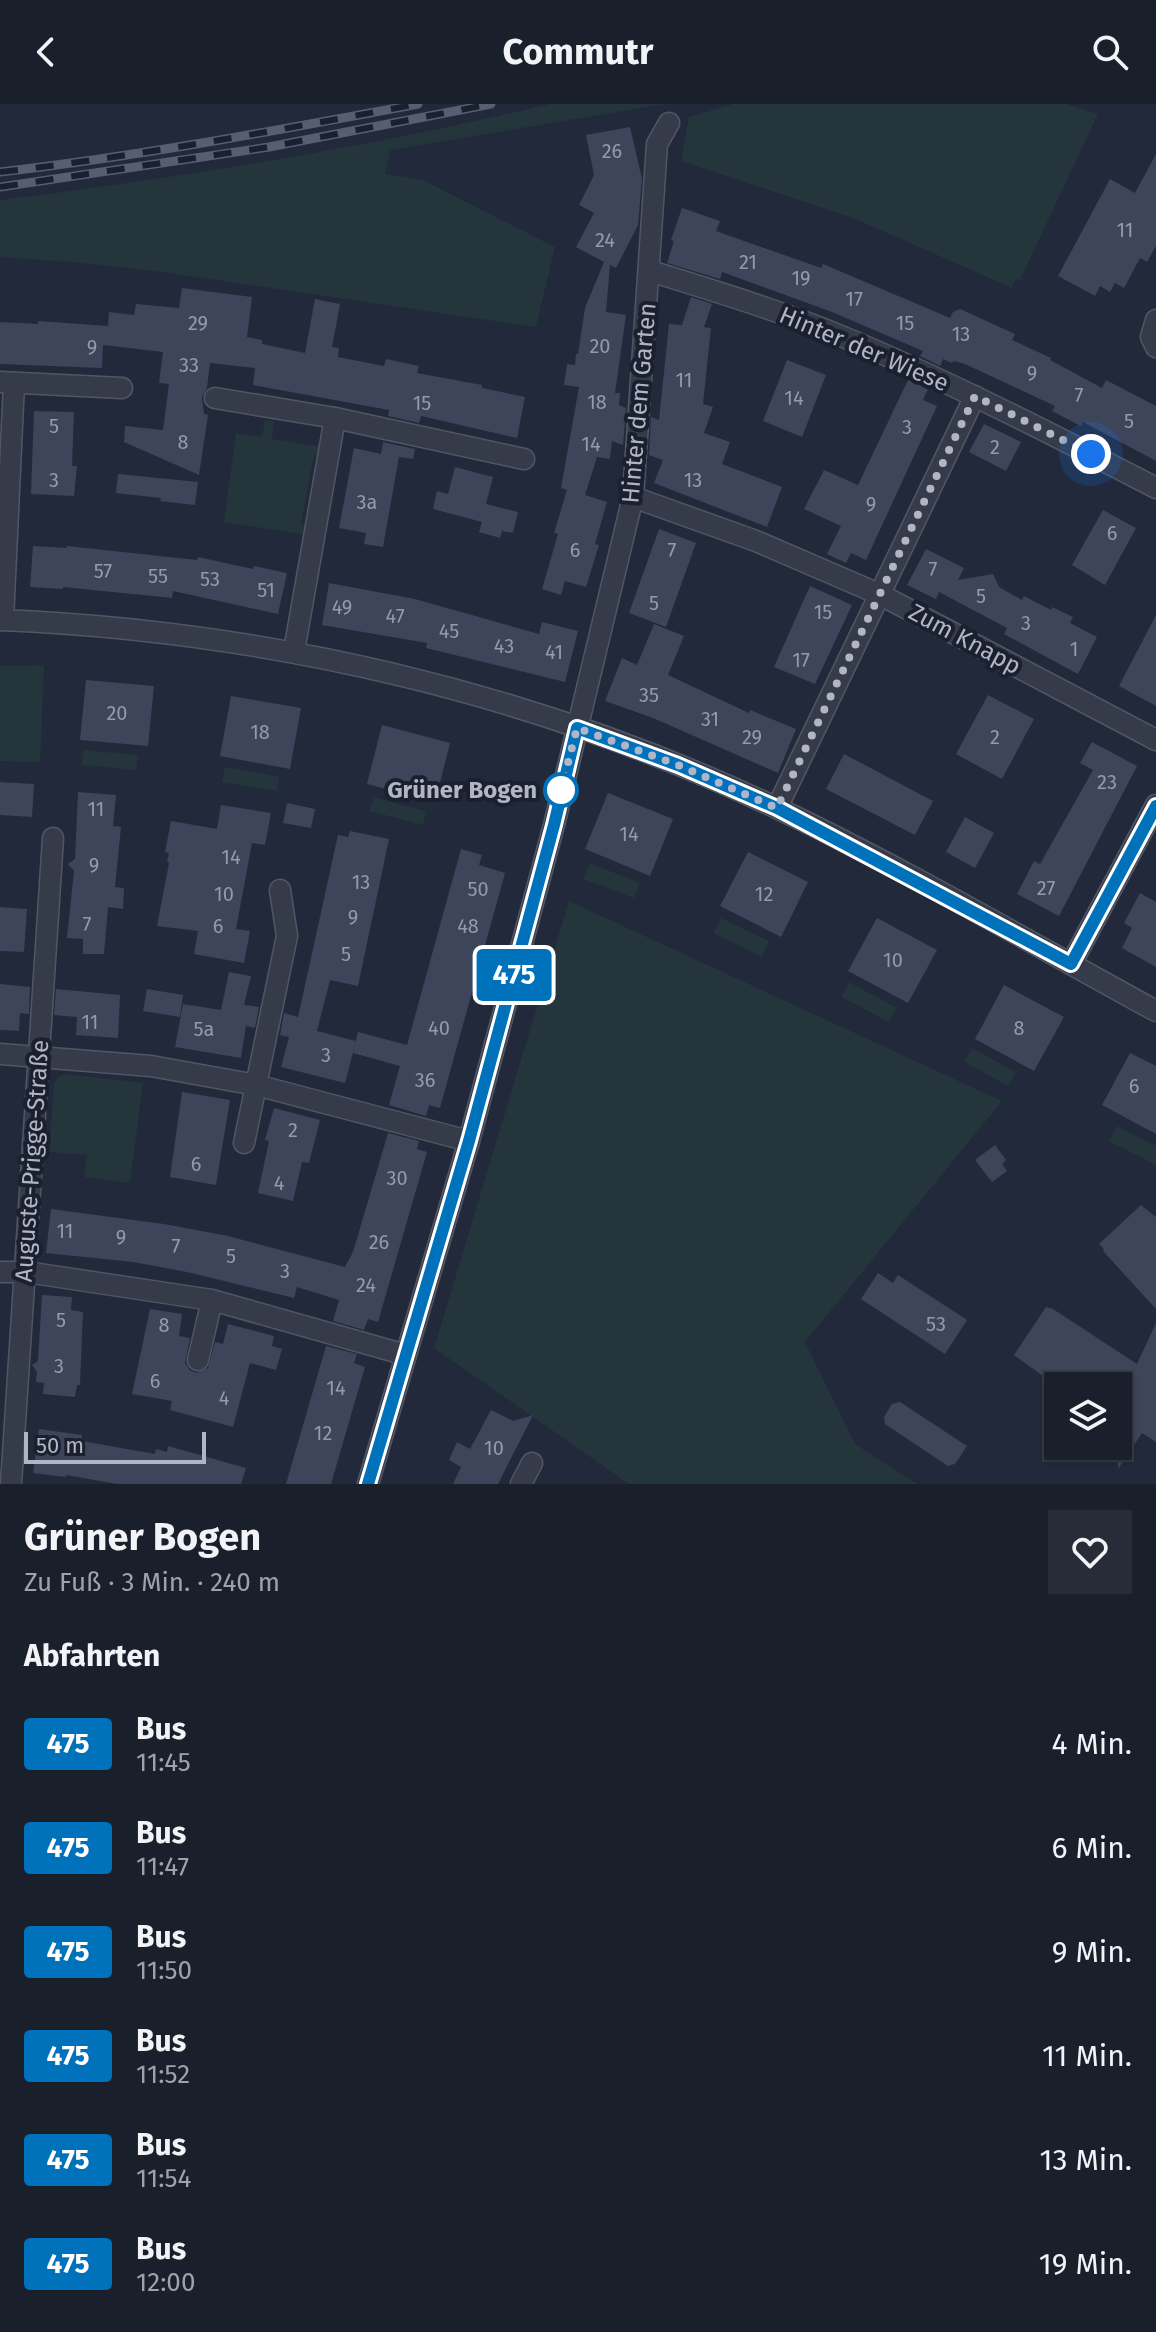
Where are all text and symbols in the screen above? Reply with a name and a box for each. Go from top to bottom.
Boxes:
icon: back [24,30,68,74]
text: Commutr [503,30,653,74]
icon: search [1088,30,1132,74]
house number: 26 [602,139,622,163]
house number: 11 [1116,218,1134,242]
house number: 24 [595,228,615,252]
house number: 21 [739,250,757,274]
house number: 19 [791,266,811,290]
house number: 17 [845,287,863,311]
street label: Hinter dem Garten [616,301,662,505]
street label: Hinter der Wiese [775,301,953,397]
house number: 29 [188,311,208,335]
house number: 15 [896,311,914,335]
house number: 13 [952,322,970,346]
house number: 20 [589,334,611,358]
house number: 9 [87,335,97,359]
house number: 33 [179,353,199,377]
house number: 9 [1027,361,1037,385]
house number: 11 [675,368,693,392]
house number: 7 [1075,383,1084,407]
house number: 14 [784,386,804,410]
house number: 18 [587,390,607,414]
house number: 15 [413,391,431,415]
house number: 5 [1124,409,1134,433]
house number: 5 [49,414,59,438]
house number: 3 [902,415,912,439]
house number: 8 [177,430,189,454]
house number: 14 [581,432,601,456]
your location [1071,434,1111,474]
house number: 2 [990,435,1000,459]
house number: 3 [49,468,59,492]
house number: 13 [684,468,702,492]
house number: 3a [357,490,377,514]
house number: 9 [866,492,876,516]
house number: 6 [1107,521,1117,545]
house number: 6 [570,538,580,562]
house number: 7 [668,538,677,562]
house number: 7 [929,557,938,581]
house number: 57 [94,559,112,583]
house number: 55 [148,564,168,588]
house number: 53 [200,567,220,591]
house number: 51 [257,578,275,602]
house number: 5 [976,584,986,608]
house number: 5 [649,591,659,615]
house number: 49 [332,595,352,619]
street label: Zum Knapp [904,598,1026,680]
house number: 15 [814,600,832,624]
house number: 47 [385,604,405,628]
house number: 3 [1021,611,1031,635]
house number: 45 [439,619,459,643]
house number: 43 [494,634,514,658]
house number: 1 [1070,637,1078,661]
house number: 41 [545,640,563,664]
house number: 17 [792,648,810,672]
house number: 35 [639,683,659,707]
house number: 20 [106,701,128,725]
house number: 31 [701,707,719,731]
house number: 18 [250,720,270,744]
house number: 29 [742,725,762,749]
house number: 2 [990,725,1000,749]
house number: 23 [1097,770,1117,794]
marker: Grüner Bogen [544,773,578,807]
place label: Grüner Bogen [387,776,537,804]
house number: 11 [87,797,105,821]
house number: 14 [619,822,639,846]
house number: 14 [221,845,241,869]
house number: 9 [89,853,99,877]
house number: 13 [352,870,370,894]
house number: 27 [1037,876,1055,900]
house number: 50 [467,877,489,901]
house number: 10 [214,882,234,906]
house number: 12 [755,882,773,906]
house number: 9 [348,905,358,929]
house number: 7 [83,912,92,936]
house number: 6 [213,914,223,938]
house number: 48 [457,914,479,938]
house number: 5 [341,942,351,966]
house number: 10 [883,948,903,972]
line badge: 475 [468,949,560,1001]
text: 475 [493,958,535,991]
house number: 11 [81,1010,99,1034]
house number: 40 [428,1016,450,1040]
house number: 8 [1013,1016,1025,1040]
house number: 5a [194,1017,214,1041]
street label: Auguste-Prigge-Straße [10,1039,54,1283]
house number: 3 [321,1043,331,1067]
house number: 36 [415,1068,435,1092]
house number: 6 [1129,1074,1139,1098]
house number: 2 [288,1118,298,1142]
house number: 6 [191,1152,201,1176]
house number: 30 [386,1166,408,1190]
house number: 4 [274,1171,285,1195]
house number: 11 [56,1219,74,1243]
house number: 9 [116,1225,126,1249]
house number: 26 [369,1230,389,1254]
house number: 7 [172,1234,181,1258]
house number: 5 [226,1244,236,1268]
house number: 3 [280,1259,290,1283]
house number: 24 [356,1273,376,1297]
house number: 5 [56,1308,66,1332]
house number: 53 [926,1312,946,1336]
house number: 8 [158,1313,170,1337]
house number: 3 [54,1354,64,1378]
house number: 6 [150,1369,160,1393]
map controls [1044,1372,1132,1460]
button: layers [1044,1372,1132,1460]
house number: 14 [326,1376,346,1400]
house number: 4 [219,1386,230,1410]
house number: 12 [314,1421,332,1445]
scale bar [24,1428,206,1464]
text: 50 m [36,1432,84,1459]
house number: 10 [484,1436,504,1460]
button: heart [1048,1510,1132,1594]
text: Grüner Bogen [24,1514,261,1560]
text: Zu Fuß · 3 Min. · 240 m [24,1567,280,1598]
text: Abfahrten [24,1638,160,1674]
text: Bus [136,1711,186,1747]
text: 4 Min. [1052,1726,1132,1762]
text: 475 [47,1727,89,1760]
text: 11:45 [136,1747,191,1778]
text: Bus [136,1815,186,1851]
text: 6 Min. [1051,1830,1132,1866]
text: 475 [47,1831,89,1864]
text: 11:47 [136,1851,189,1882]
text: Bus [136,1919,186,1955]
text: 9 Min. [1052,1934,1132,1970]
text: 475 [47,1935,89,1968]
text: 11:50 [136,1955,192,1986]
text: Bus [136,2023,186,2059]
text: 11 Min. [1042,2038,1132,2074]
text: 475 [47,2039,89,2072]
text: 11:52 [136,2059,190,2090]
text: Bus [136,2127,186,2163]
text: 13 Min. [1040,2142,1132,2178]
text: 475 [47,2143,89,2176]
text: 11:54 [136,2163,191,2194]
text: Bus [136,2231,186,2267]
text: 19 Min. [1039,2246,1132,2282]
text: 475 [47,2247,89,2280]
text: 12:00 [136,2267,195,2298]

